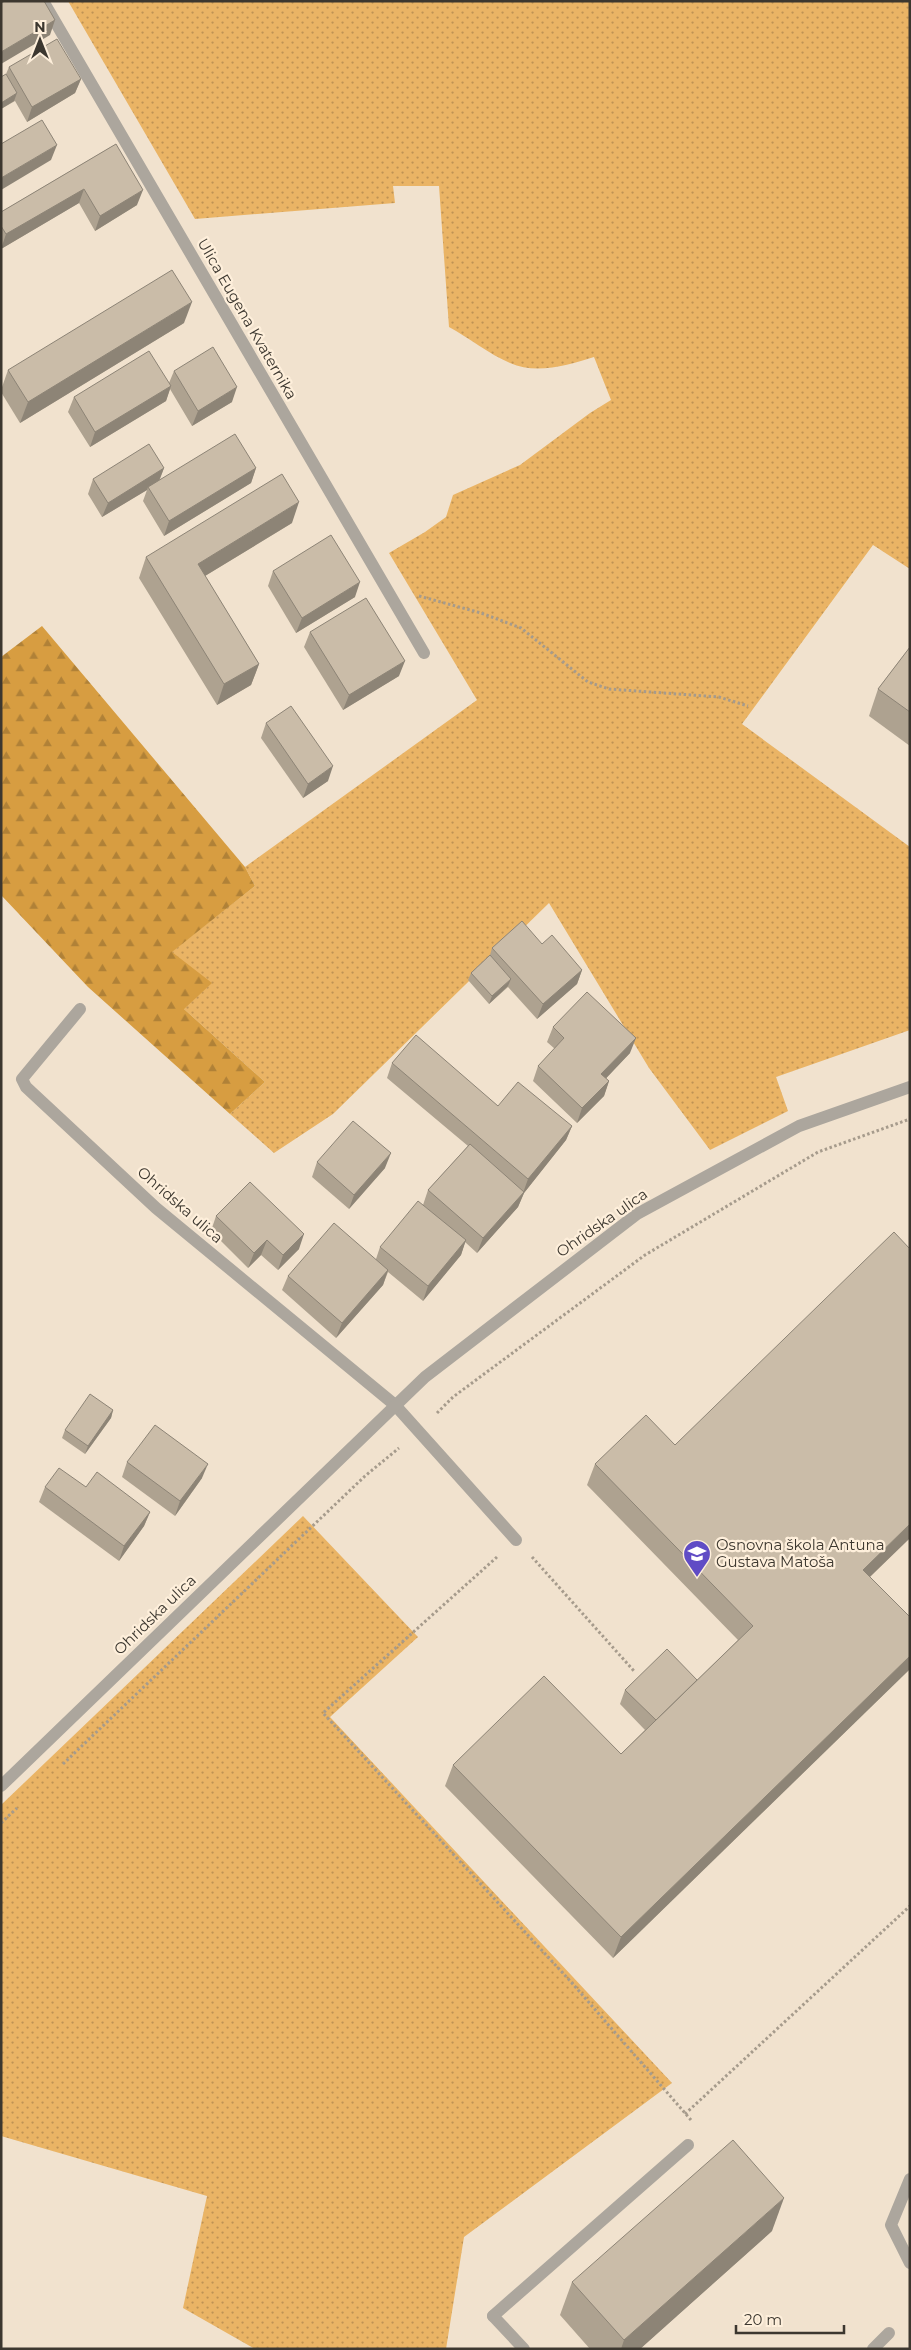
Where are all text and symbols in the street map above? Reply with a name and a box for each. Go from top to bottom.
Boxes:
north arrow [15,15,65,65]
text: N [34,18,46,36]
street label: Ulica Eugena Kvaternika [193,235,301,403]
street label: Ohridska ulica [134,1162,227,1247]
street label: Ohridska ulica [552,1184,651,1261]
place label: Osnovna škola Antuna Gustava Matoša [716,1535,885,1571]
school or university icon: Osnovna škola Antuna Gustava Matoša [682,1539,712,1578]
street label: Ohridska ulica [109,1571,200,1659]
scale bar [736,2302,844,2334]
text: 20 m [744,2310,782,2329]

